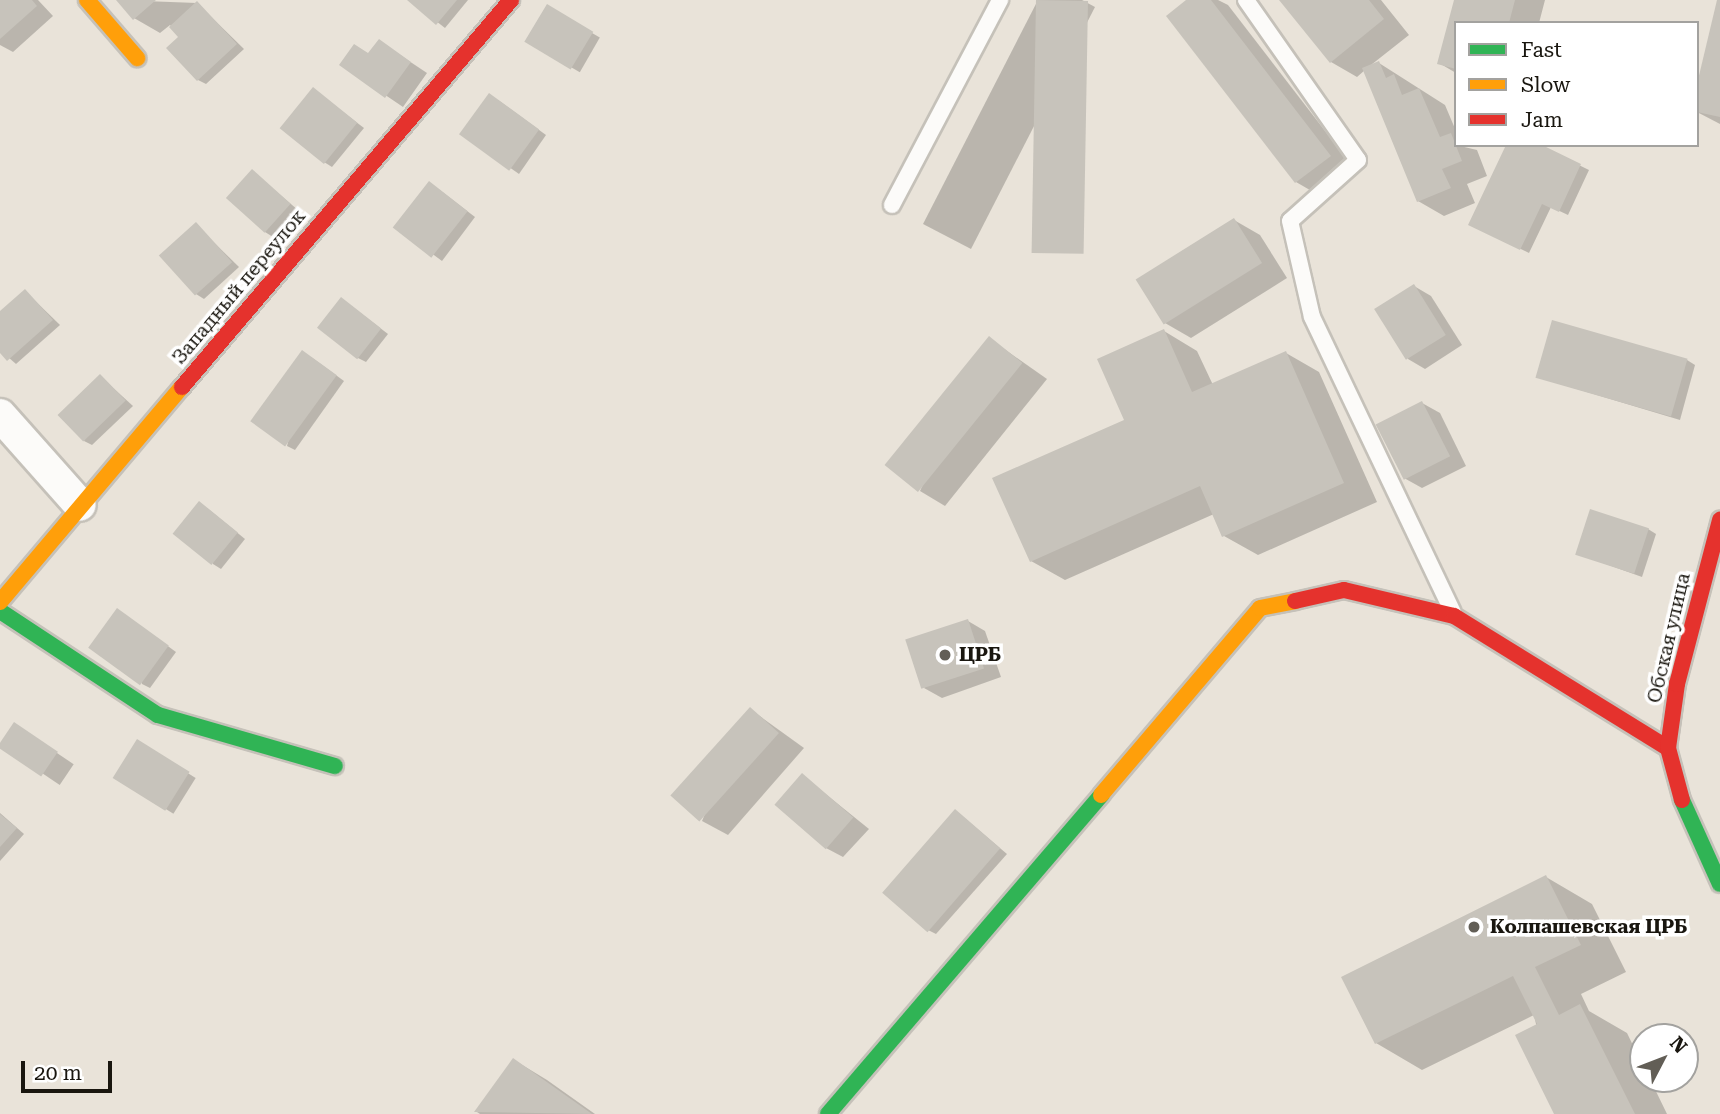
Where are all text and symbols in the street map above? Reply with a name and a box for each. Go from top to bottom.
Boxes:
legend [1454,21,1699,147]
text: Fast [1521,38,1562,62]
text: Slow [1521,73,1570,97]
text: Jam [1521,108,1563,132]
street label: Западный переулок [168,205,310,369]
street label: Обская улица [1643,571,1695,705]
place label: ЦРБ [959,644,1001,666]
marker: ЦРБ [937,647,953,663]
place label: Колпашевская ЦРБ [1490,916,1687,938]
marker: Колпашевская ЦРБ [1464,917,1484,937]
north arrow [1629,1023,1699,1093]
text: N [1665,1032,1692,1058]
scale bar [24,1048,116,1092]
text: 20 m [34,1061,82,1085]

